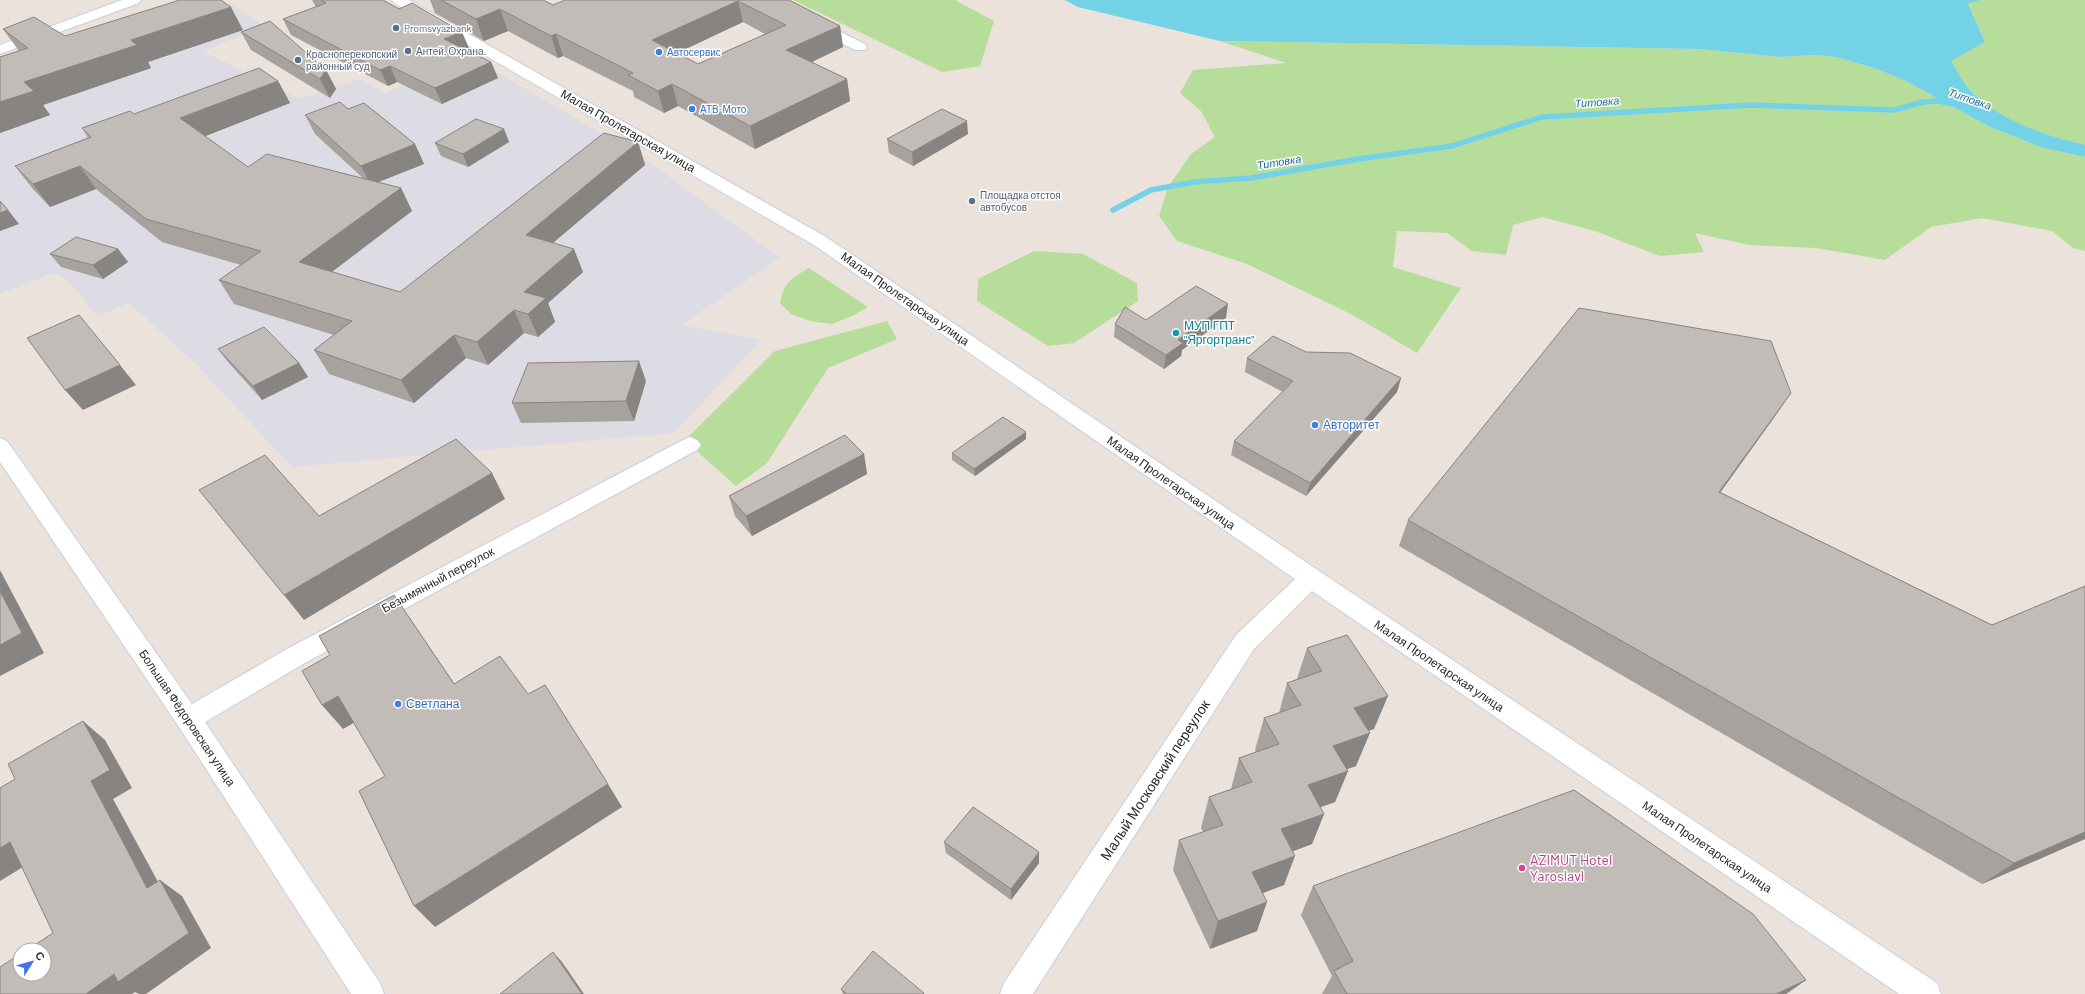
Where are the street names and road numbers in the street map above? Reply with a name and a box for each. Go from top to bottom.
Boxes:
street label: Малая Пролетарская улица [558,86,699,176]
street label: Малая Пролетарская улица [838,249,973,349]
street label: Малая Пролетарская улица [1104,433,1239,533]
street label: Безымянный переулок [379,543,497,616]
street label: Малая Пролетарская улица [1372,617,1507,715]
street label: Большая Фёдоровская улица [136,646,239,789]
street label: Малый Московский переулок [1096,696,1213,863]
street label: Малая Пролетарская улица [1640,798,1775,896]

